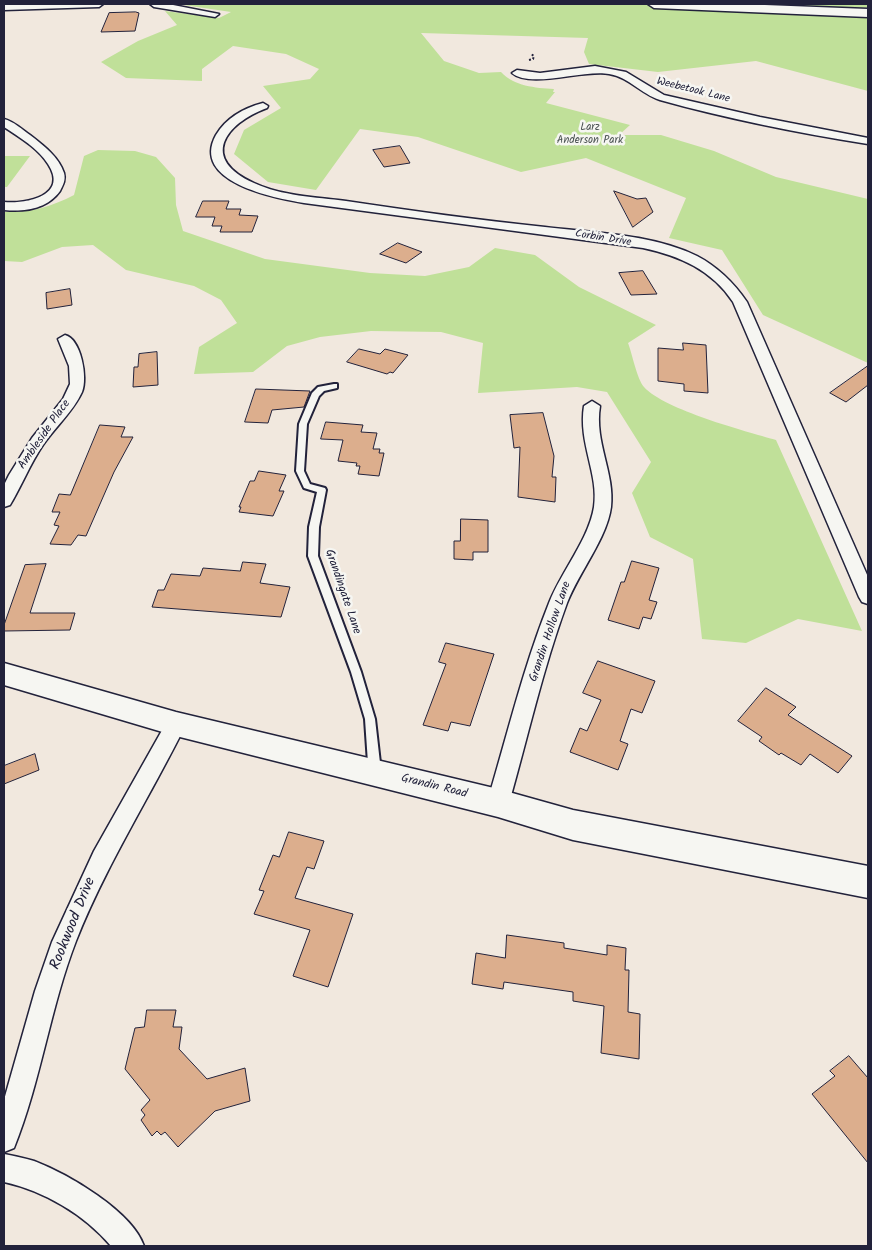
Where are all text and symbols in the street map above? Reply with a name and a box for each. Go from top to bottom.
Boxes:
street label: Weebetook Lane [655,76,731,106]
park label: Larz Anderson Park [557,121,623,147]
street label: Corbin Drive [574,228,632,250]
street label: Ambleside Place [16,397,74,473]
street label: Grandingate Lane [321,548,363,636]
street label: Grandin Hollow Lane [527,580,575,684]
street label: Grandin Road [400,772,468,802]
street label: Rookwood Drive [47,875,101,973]

